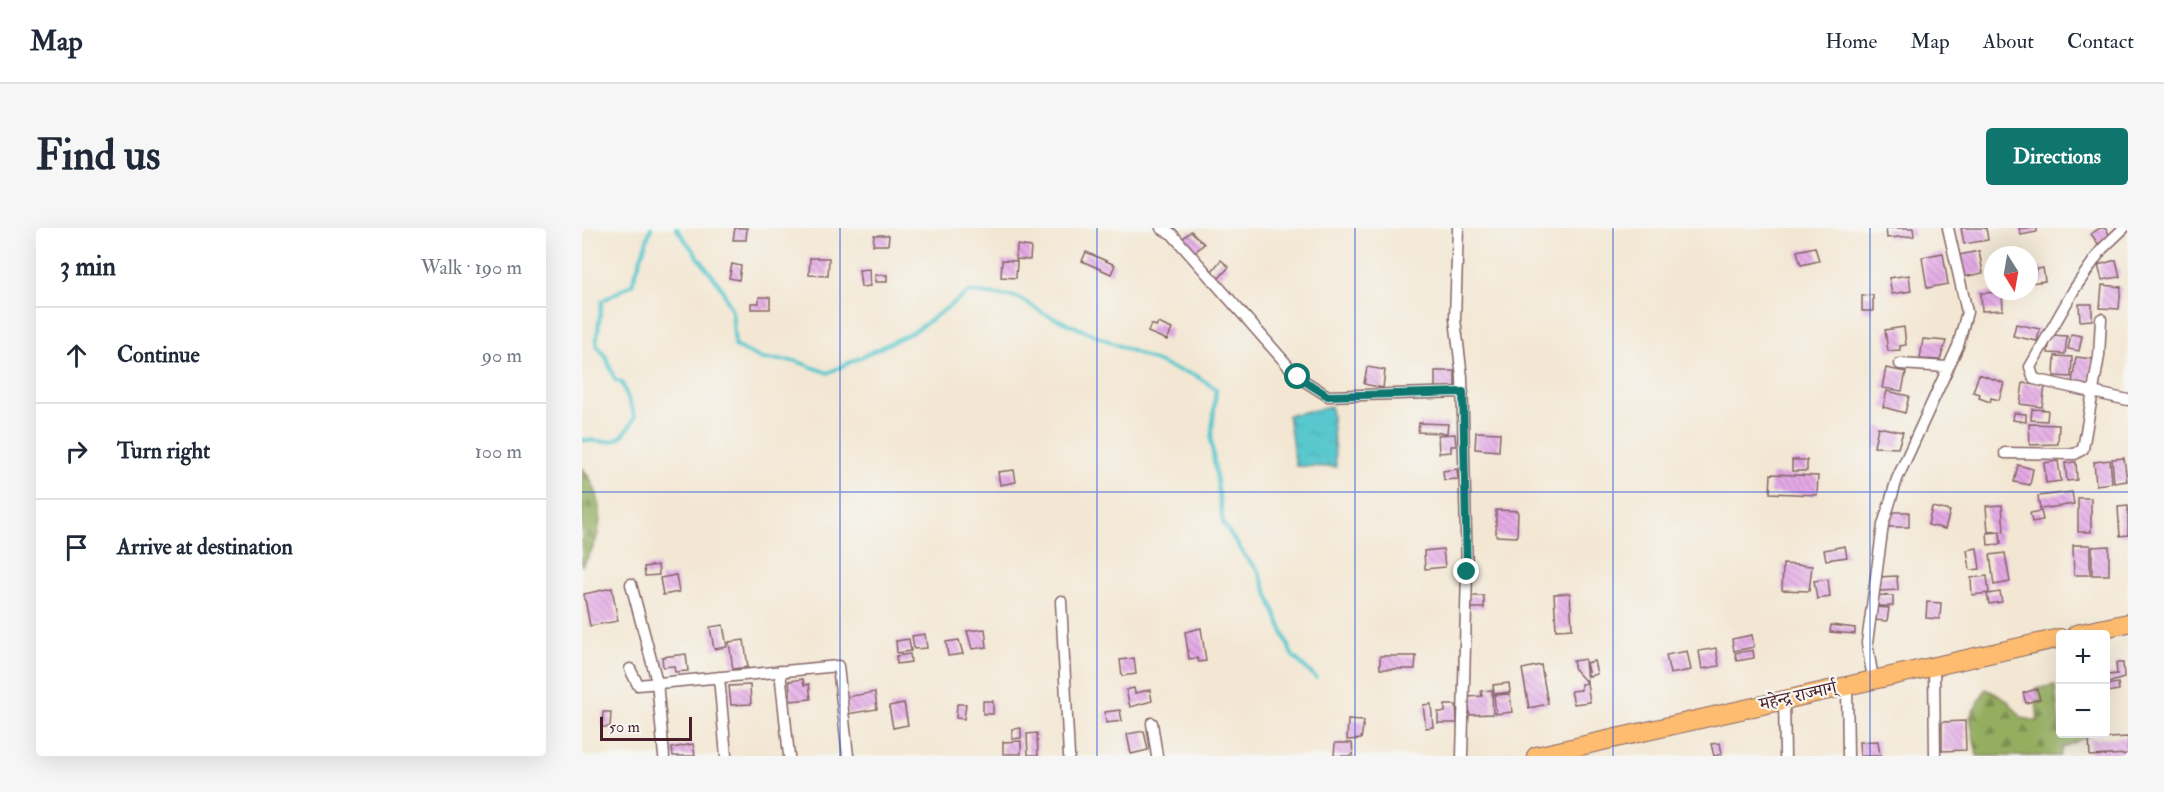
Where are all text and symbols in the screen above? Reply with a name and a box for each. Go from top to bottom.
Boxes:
text: Map [30,24,83,59]
text: Home [1825,28,1877,55]
text: Map [1910,28,1950,55]
text: About [1983,28,2034,55]
text: Contact [2067,28,2134,55]
button: Directions [1986,128,2128,185]
text: Find us [36,130,160,182]
north arrow [1984,246,2038,300]
text: 3 min [60,251,116,283]
text: Walk · 190 m [421,255,522,280]
icon: ahead [60,339,93,372]
text: Continue [117,341,200,369]
text: 90 m [482,343,522,368]
route start [1284,363,1310,389]
icon: right [60,435,93,468]
text: Turn right [117,437,210,465]
text: 100 m [475,439,522,464]
icon: arrive [60,531,93,564]
text: Arrive at destination [117,533,293,561]
route end [1453,558,1479,584]
map controls [2056,630,2110,738]
button: + [2056,630,2110,684]
street label: महेन्द्र राज्मार्ग् [1756,675,1841,716]
button: − [2056,684,2110,738]
scale bar [600,714,692,742]
text: 50 m [609,717,640,737]

